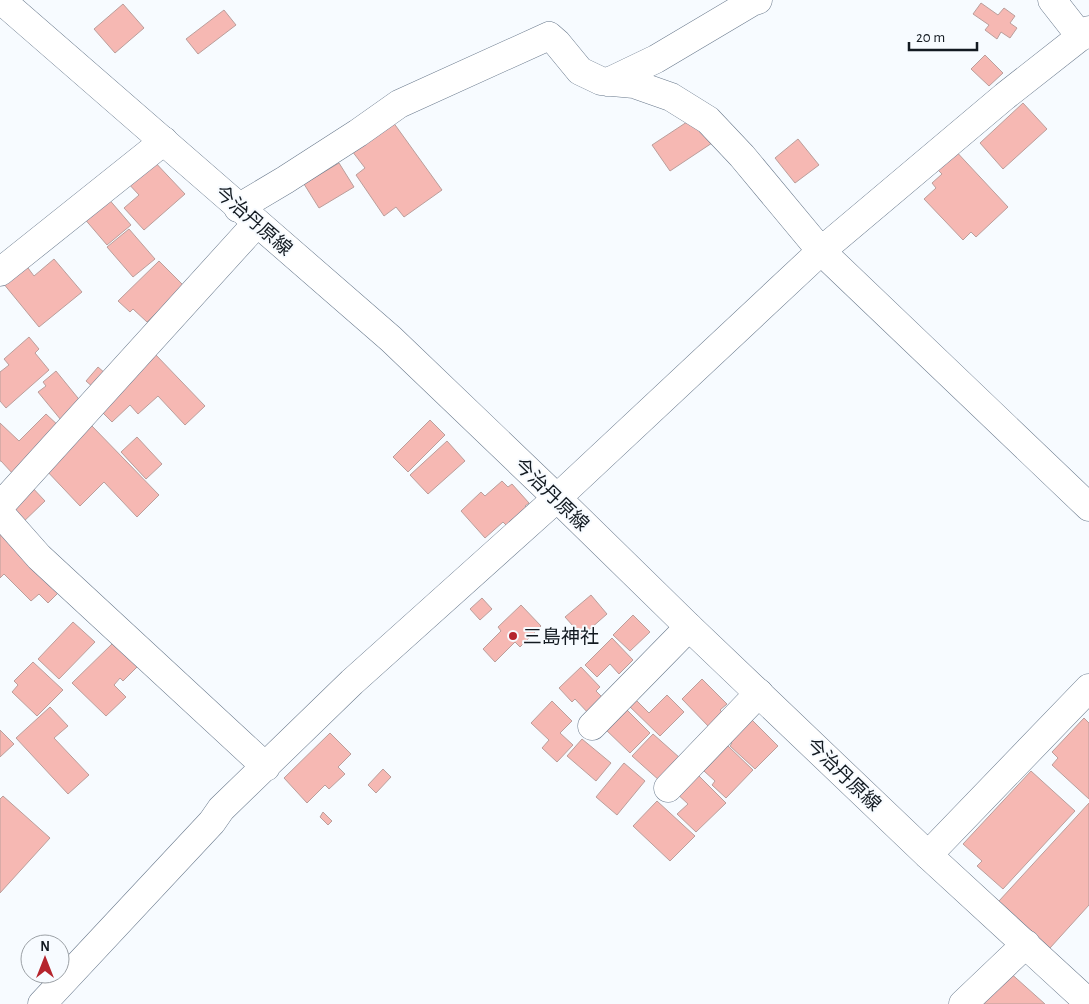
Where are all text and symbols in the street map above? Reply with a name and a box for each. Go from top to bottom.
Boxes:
scale bar [909,20,976,52]
text: 20 m [916,30,945,45]
street label: 今治丹原線 [211,181,296,259]
street label: 今治丹原線 [510,454,593,535]
place label: 三島神社 [523,626,599,647]
marker: 三島神社 [507,630,519,642]
street label: 今治丹原線 [802,734,885,815]
north arrow [20,934,70,984]
text: N [40,940,50,954]

